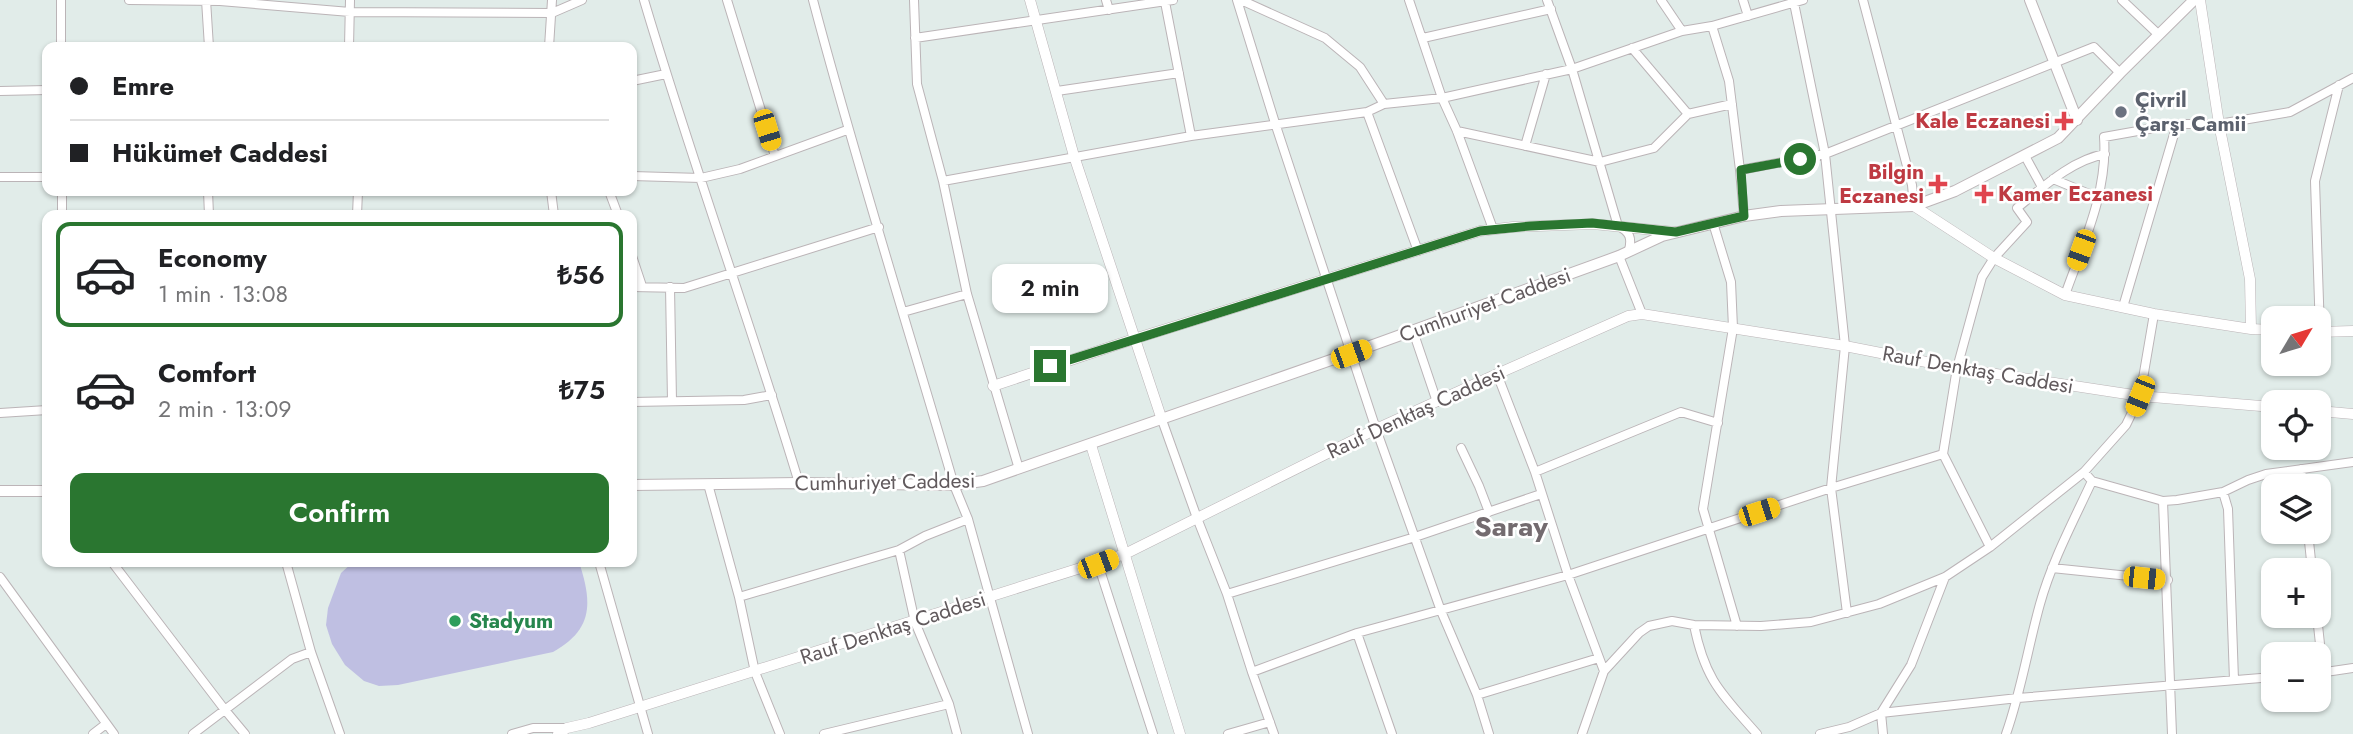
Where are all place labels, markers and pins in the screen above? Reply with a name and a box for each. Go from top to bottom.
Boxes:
place label: Çivril Çarşı Camii [2135,85,2246,139]
marker: Çivril Çarşı Camii [2113,104,2129,120]
place label: Kale Eczanesi [1915,106,2050,136]
marker: Kale Eczanesi [2056,113,2072,129]
place label: Bilgin Eczanesi [1839,157,1924,211]
marker: Bilgin Eczanesi [1930,176,1946,192]
place label: Kamer Eczanesi [1998,179,2153,209]
marker: Kamer Eczanesi [1976,186,1992,202]
place label: Stadyum [469,606,553,636]
marker: Stadyum [447,613,463,629]

